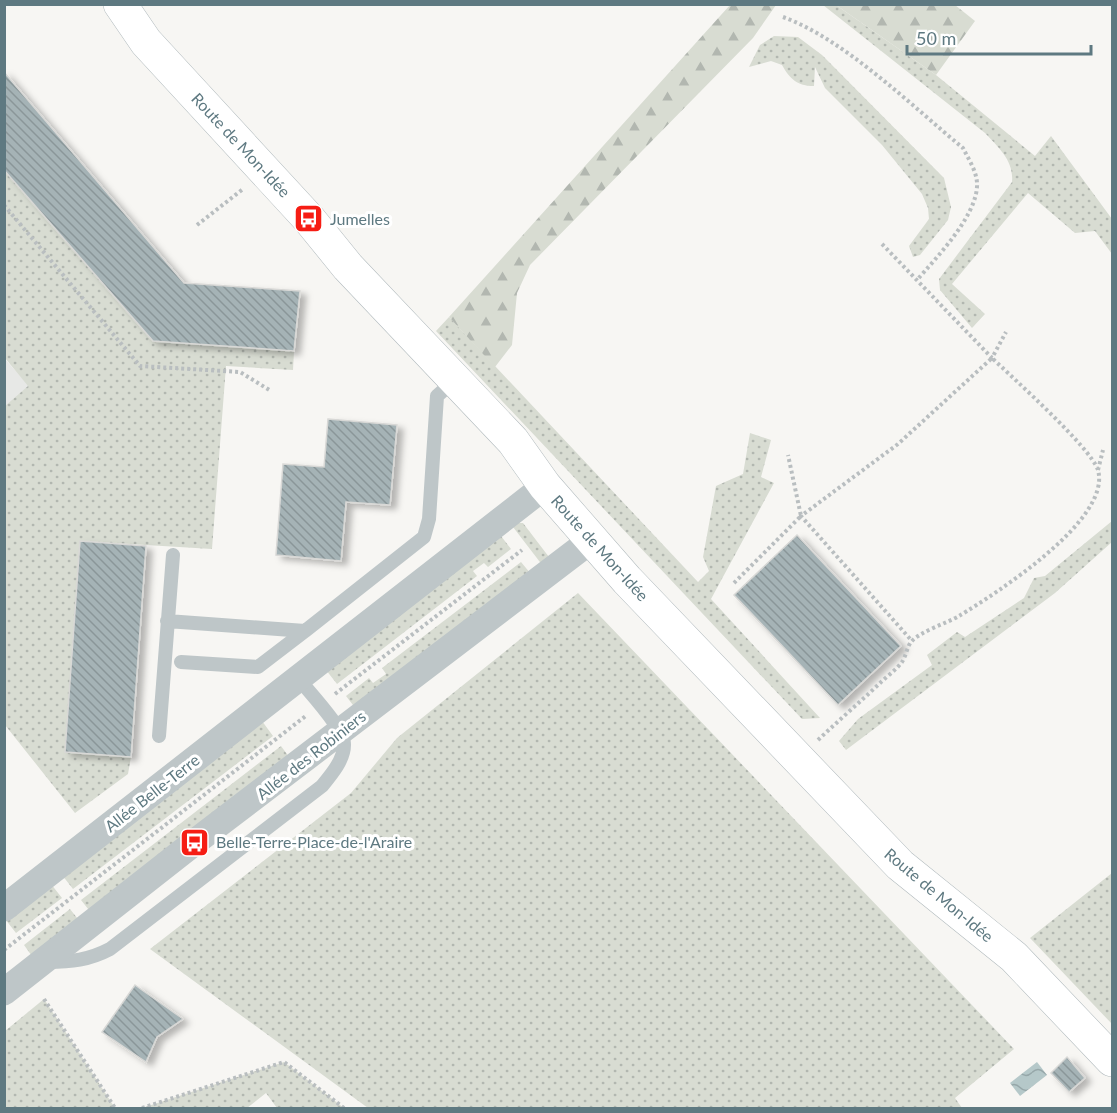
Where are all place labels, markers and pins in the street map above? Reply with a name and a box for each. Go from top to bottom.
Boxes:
bus stop icon: Jumelles [293,203,325,235]
place label: Jumelles [330,209,390,228]
bus stop icon: Belle-Terre-Place-de-l'Araire [179,826,211,858]
place label: Belle-Terre-Place-de-l'Araire [216,832,412,851]

